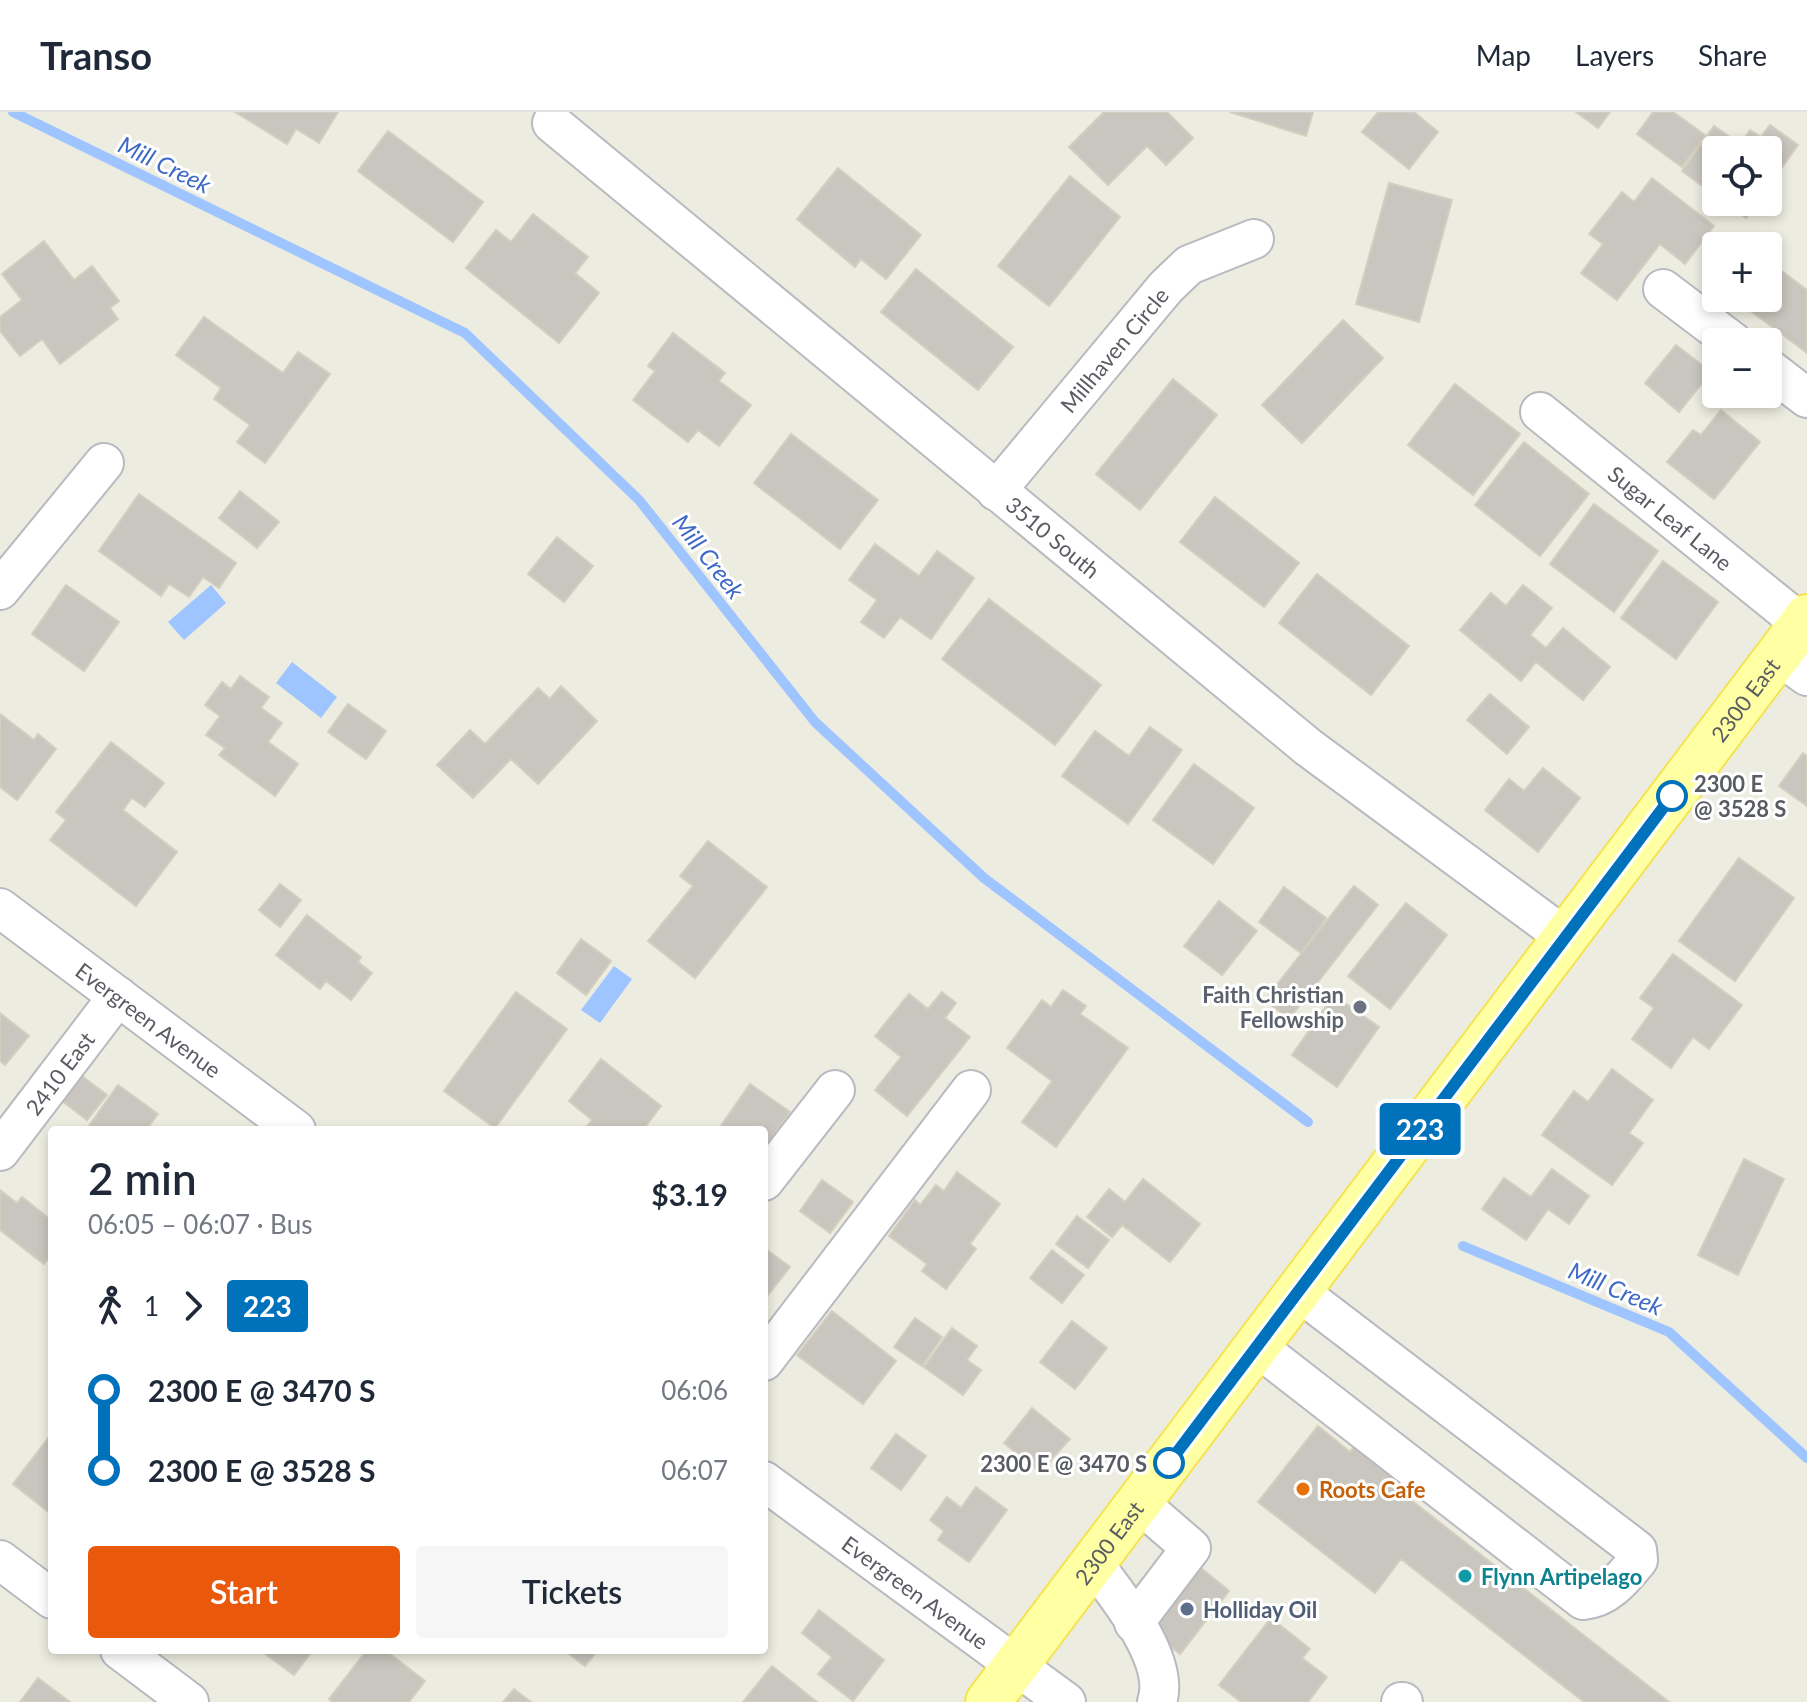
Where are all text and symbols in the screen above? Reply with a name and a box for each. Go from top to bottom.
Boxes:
text: Transo [40,32,152,78]
text: Map [1476,38,1531,72]
text: Layers [1575,38,1654,72]
text: Share [1698,38,1767,72]
water label: Mill Creek [114,129,217,199]
map controls [1702,136,1782,408]
button: locate [1702,136,1782,216]
button: + [1702,232,1782,312]
street label: Millhaven Circle [1054,282,1174,418]
button: − [1702,328,1782,408]
street label: Sugar Leaf Lane [1603,460,1738,576]
street label: 3510 South [1001,490,1106,583]
water label: Mill Creek [667,508,751,605]
street label: 2300 East [1705,652,1785,747]
place label: 2300 E @ 3528 S [1694,770,1786,822]
marker: 2300 E @ 3528 S [1657,781,1687,811]
street label: Evergreen Avenue [71,956,227,1083]
place label: Faith Christian Fellowship [1202,981,1344,1033]
marker: Faith Christian Fellowship [1351,998,1369,1016]
street label: 2410 East [19,1026,100,1120]
line badge: 223 [1374,1103,1466,1155]
text: 223 [1396,1112,1444,1146]
text: 2 min [88,1152,197,1204]
text: $3.19 [651,1176,728,1212]
text: 06:05 – 06:07 · Bus [88,1208,312,1240]
water label: Mill Creek [1565,1255,1668,1321]
icon: walk [88,1284,132,1328]
icon: forward [171,1284,215,1328]
text: 223 [243,1289,292,1323]
text: 1 [144,1290,159,1322]
text: 2300 E @ 3470 S [148,1372,375,1408]
text: 06:06 [661,1374,728,1406]
marker: 2300 E @ 3470 S [1154,1448,1184,1478]
place label: 2300 E @ 3470 S [980,1450,1147,1477]
text: 2300 E @ 3528 S [148,1452,375,1488]
text: 06:07 [661,1454,728,1486]
place label: Roots Cafe [1319,1476,1426,1503]
marker: Roots Cafe [1294,1480,1312,1498]
street label: 2300 East [1068,1495,1149,1589]
street label: Evergreen Avenue [837,1529,994,1655]
button: Start [88,1546,400,1638]
button: Tickets [416,1546,728,1638]
place label: Flynn Artipelago [1481,1563,1642,1590]
marker: Flynn Artipelago [1456,1567,1474,1585]
place label: Holliday Oil [1203,1596,1317,1623]
marker: Holliday Oil [1178,1600,1196,1618]

